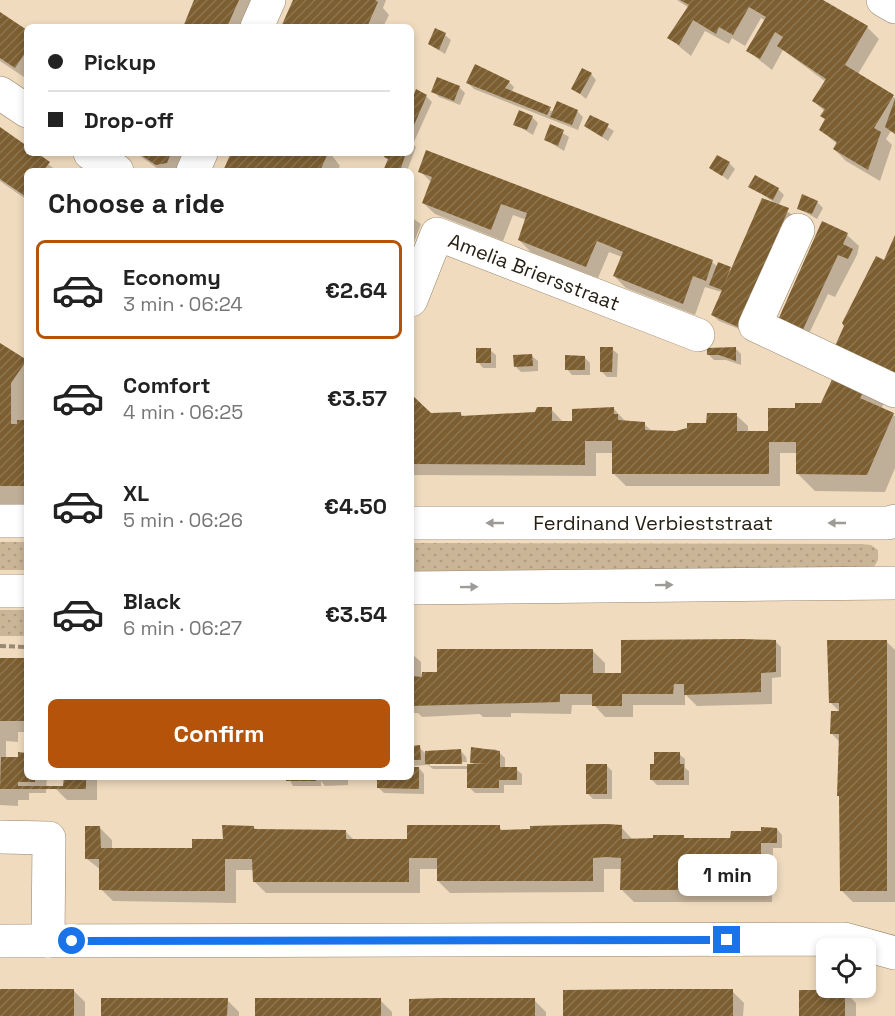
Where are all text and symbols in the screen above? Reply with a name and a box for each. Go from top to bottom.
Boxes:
text: Pickup [84,48,156,76]
text: Drop-off [84,106,174,134]
text: Choose a ride [48,186,225,221]
street label: Amelia Briersstraat [445,227,623,317]
icon: car [51,263,105,317]
text: Economy [123,263,221,291]
text: €2.64 [325,276,387,304]
text: 3 min · 06:24 [123,291,243,317]
icon: car [51,371,105,425]
text: Comfort [123,371,211,399]
text: €3.57 [327,384,387,412]
text: 4 min · 06:25 [123,399,243,425]
icon: car [51,479,105,533]
text: XL [123,479,149,507]
text: €4.50 [324,492,387,520]
text: 5 min · 06:26 [123,507,243,533]
street label: Ferdinand Verbieststraat [533,510,773,536]
one-way arrow [485,518,504,528]
one-way arrow [827,518,846,528]
one-way arrow [655,580,674,590]
one-way arrow [460,582,479,592]
icon: car [51,587,105,641]
text: Black [123,587,181,615]
text: €3.54 [325,600,387,628]
text: 6 min · 06:27 [123,615,242,641]
button: Confirm [48,699,390,768]
callout: 1 min [678,853,777,895]
text: 1 min [703,862,752,888]
route end [713,926,740,953]
route start [58,927,85,954]
map controls [816,938,876,998]
button: locate [816,938,876,998]

